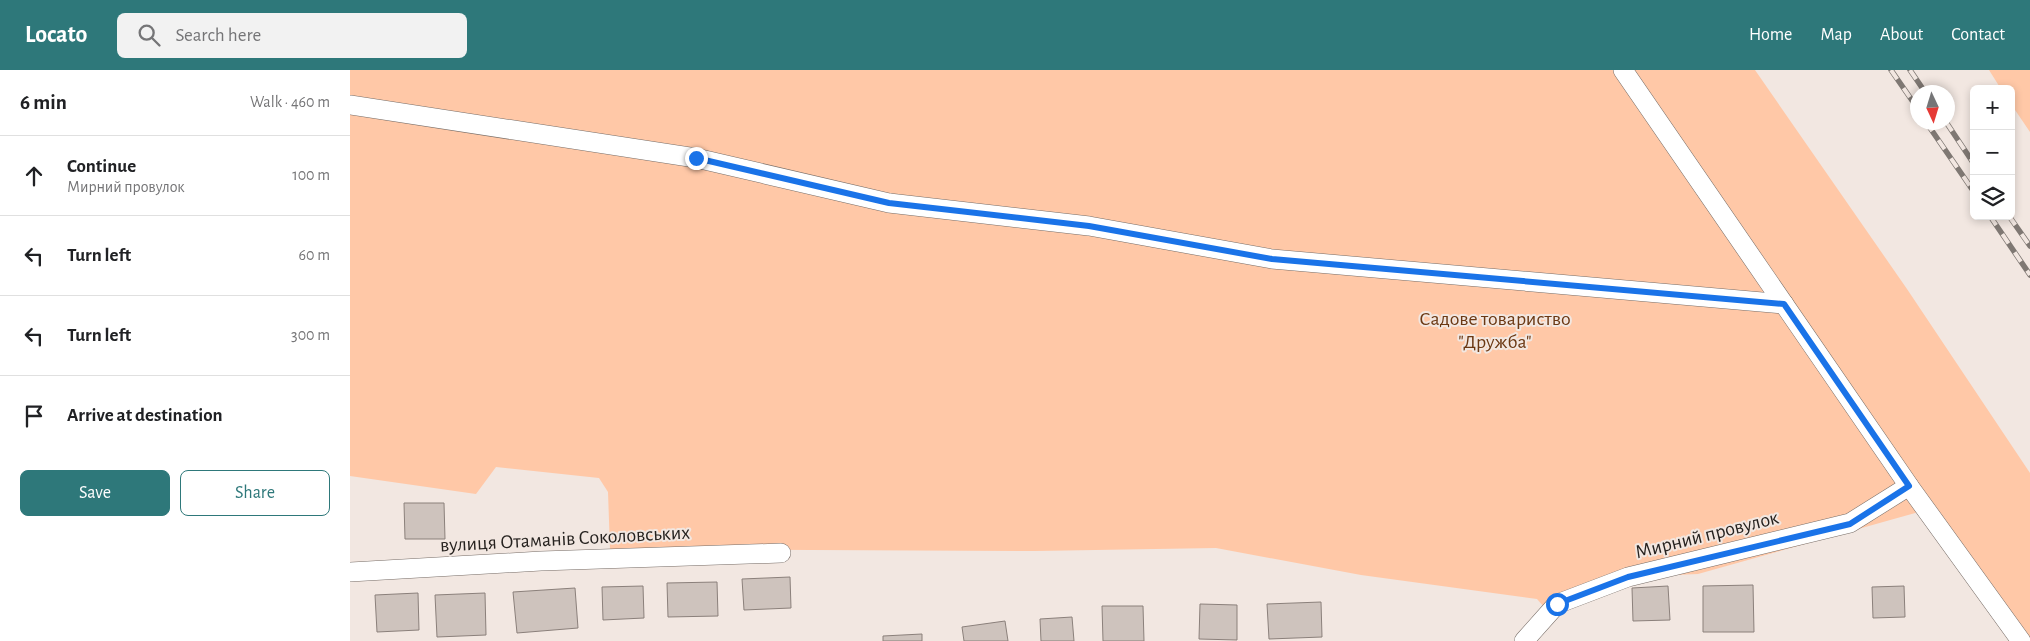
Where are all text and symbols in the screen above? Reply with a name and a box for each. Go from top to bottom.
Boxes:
search box [117,13,467,58]
icon: search [135,21,163,49]
text: Locato [25,23,87,47]
text: Search here [175,26,261,45]
text: Home [1749,26,1792,44]
text: Map [1820,26,1852,44]
text: About [1880,26,1923,44]
text: Contact [1951,26,2005,44]
north arrow [1910,85,1955,130]
map controls [1970,85,2015,220]
button: + [1970,85,2015,130]
text: 6 min [20,92,67,113]
text: Walk · 460 m [250,94,330,110]
button: − [1970,130,2015,175]
route end [685,147,708,170]
text: Continue [67,157,136,176]
icon: ahead [20,162,48,190]
text: 100 m [292,167,330,183]
button: layers [1970,175,2015,220]
text: Мирний провулок [67,179,185,195]
icon: left [20,242,48,270]
text: Turn left [67,246,131,265]
text: 60 m [299,247,330,263]
park label: Садове товариство "Дружба" [1419,309,1571,352]
icon: left [20,322,48,350]
text: Turn left [67,326,131,345]
text: 300 m [291,327,330,343]
icon: arrive [20,402,48,430]
text: Arrive at destination [67,406,223,425]
button: Save [20,470,170,516]
button: Share [180,470,330,516]
street label: Мирний провулок [1633,508,1781,562]
street label: вулиця Отаманів Соколовських [439,522,691,556]
route start [1546,593,1569,616]

